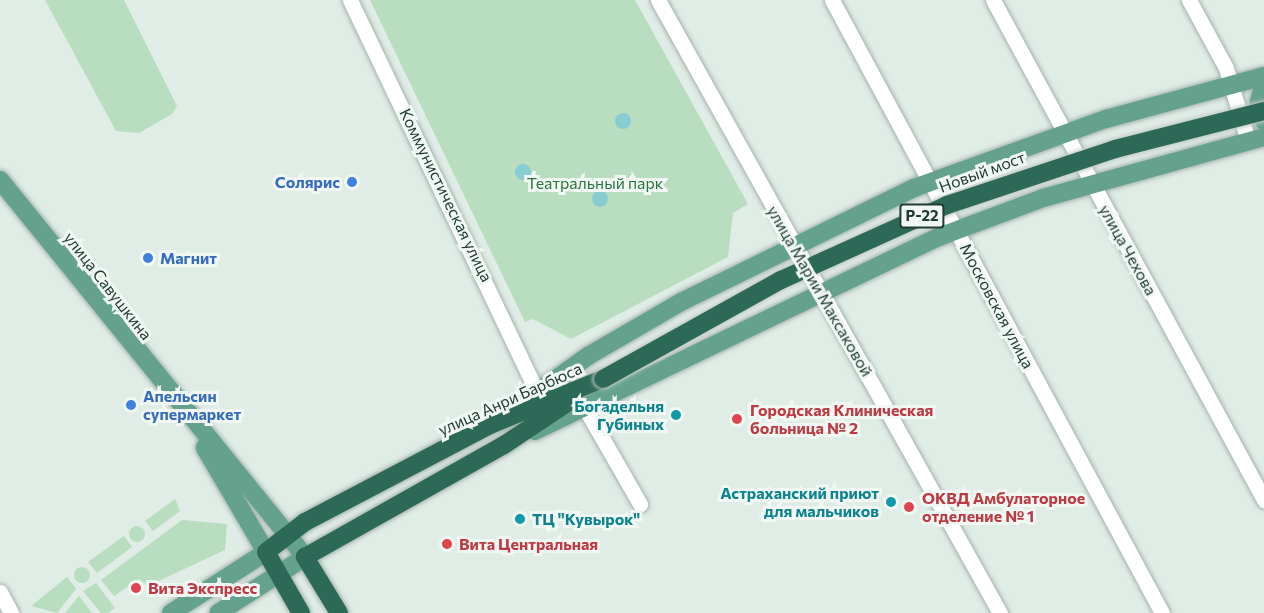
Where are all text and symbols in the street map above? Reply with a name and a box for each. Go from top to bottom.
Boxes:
street label: Коммунистическая улица [396,105,496,285]
street label: Новый мост [936,148,1028,196]
place label: Солярис [275,172,340,192]
park label: Театральный парк [527,173,663,193]
marker: Солярис [345,175,359,189]
street label: улица Чехова [1095,201,1161,299]
street label: улица Марии Максаковой [763,202,877,380]
road number: Р-22 [898,204,946,228]
street label: улица Савушкина [60,228,156,344]
street label: Московская улица [956,240,1038,372]
place label: Магнит [160,248,217,268]
marker: Магнит [141,251,155,265]
street label: улица Анри Барбюса [435,359,585,439]
place label: Апельсин супермаркет [143,386,241,424]
place label: Богадельня Губиных [574,396,664,434]
marker: Апельсин супермаркет [124,398,138,412]
place label: Городская Клиническая больница № 2 [750,400,933,438]
marker: Богадельня Губиных [669,408,683,422]
marker: Городская Клиническая больница № 2 [728,410,746,428]
place label: Астраханский приют для мальчиков [720,483,879,521]
place label: ОКВД Амбулаторное отделение № 1 [922,488,1085,526]
marker: Астраханский приют для мальчиков [884,495,898,509]
marker: ОКВД Амбулаторное отделение № 1 [900,498,918,516]
place label: ТЦ "Кувырок" [532,509,640,529]
marker: ТЦ "Кувырок" [513,512,527,526]
place label: Вита Центральная [459,534,598,554]
marker: Вита Центральная [440,537,454,551]
place label: Вита Экспресс [148,578,257,598]
marker: Вита Экспресс [129,581,143,595]

